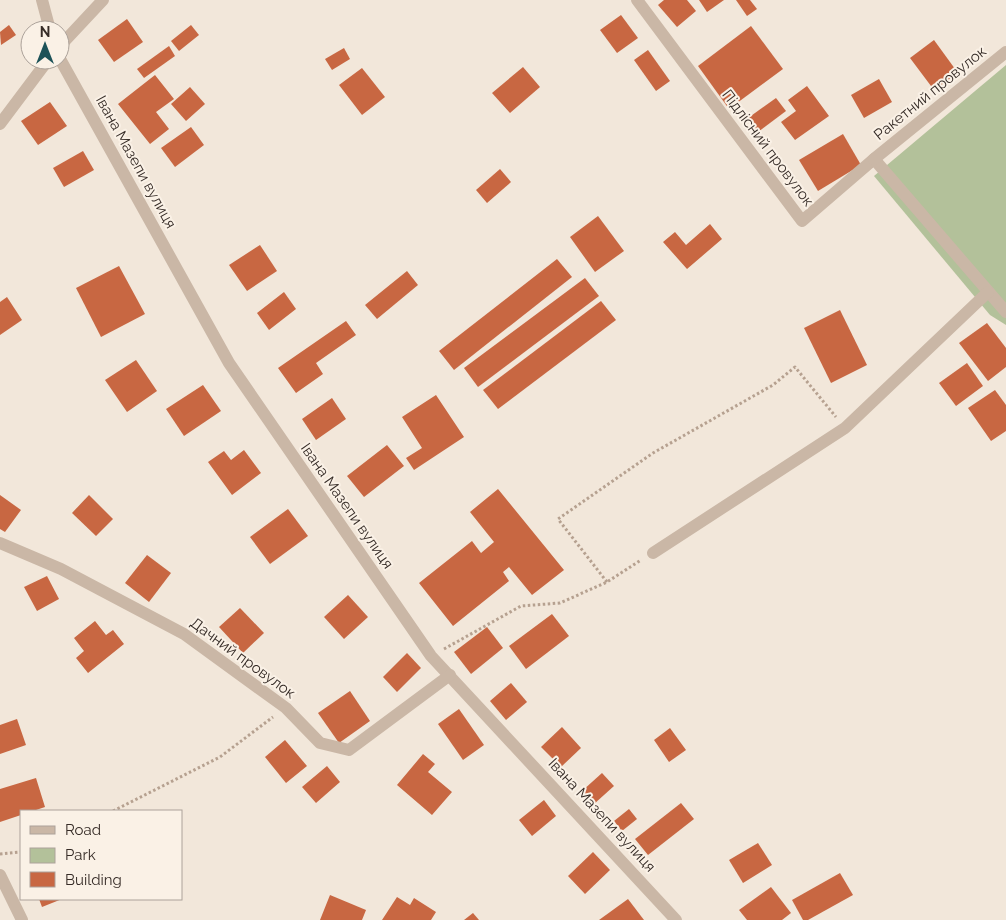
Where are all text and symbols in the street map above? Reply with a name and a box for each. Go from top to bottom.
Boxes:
north arrow [20,20,70,70]
text: N [40,24,50,40]
street label: Ракетний провулок [870,42,990,144]
street label: Підлісний провулок [718,86,818,210]
street label: Івана Мазепи вулиця [92,93,180,231]
street label: Івана Мазепи вулиця [297,440,397,572]
street label: Дачний провулок [187,614,299,702]
street label: Івана Мазепи вулиця [545,754,659,876]
legend [20,810,182,900]
text: Road [65,821,101,839]
text: Park [65,846,96,864]
text: Building [65,871,122,889]

